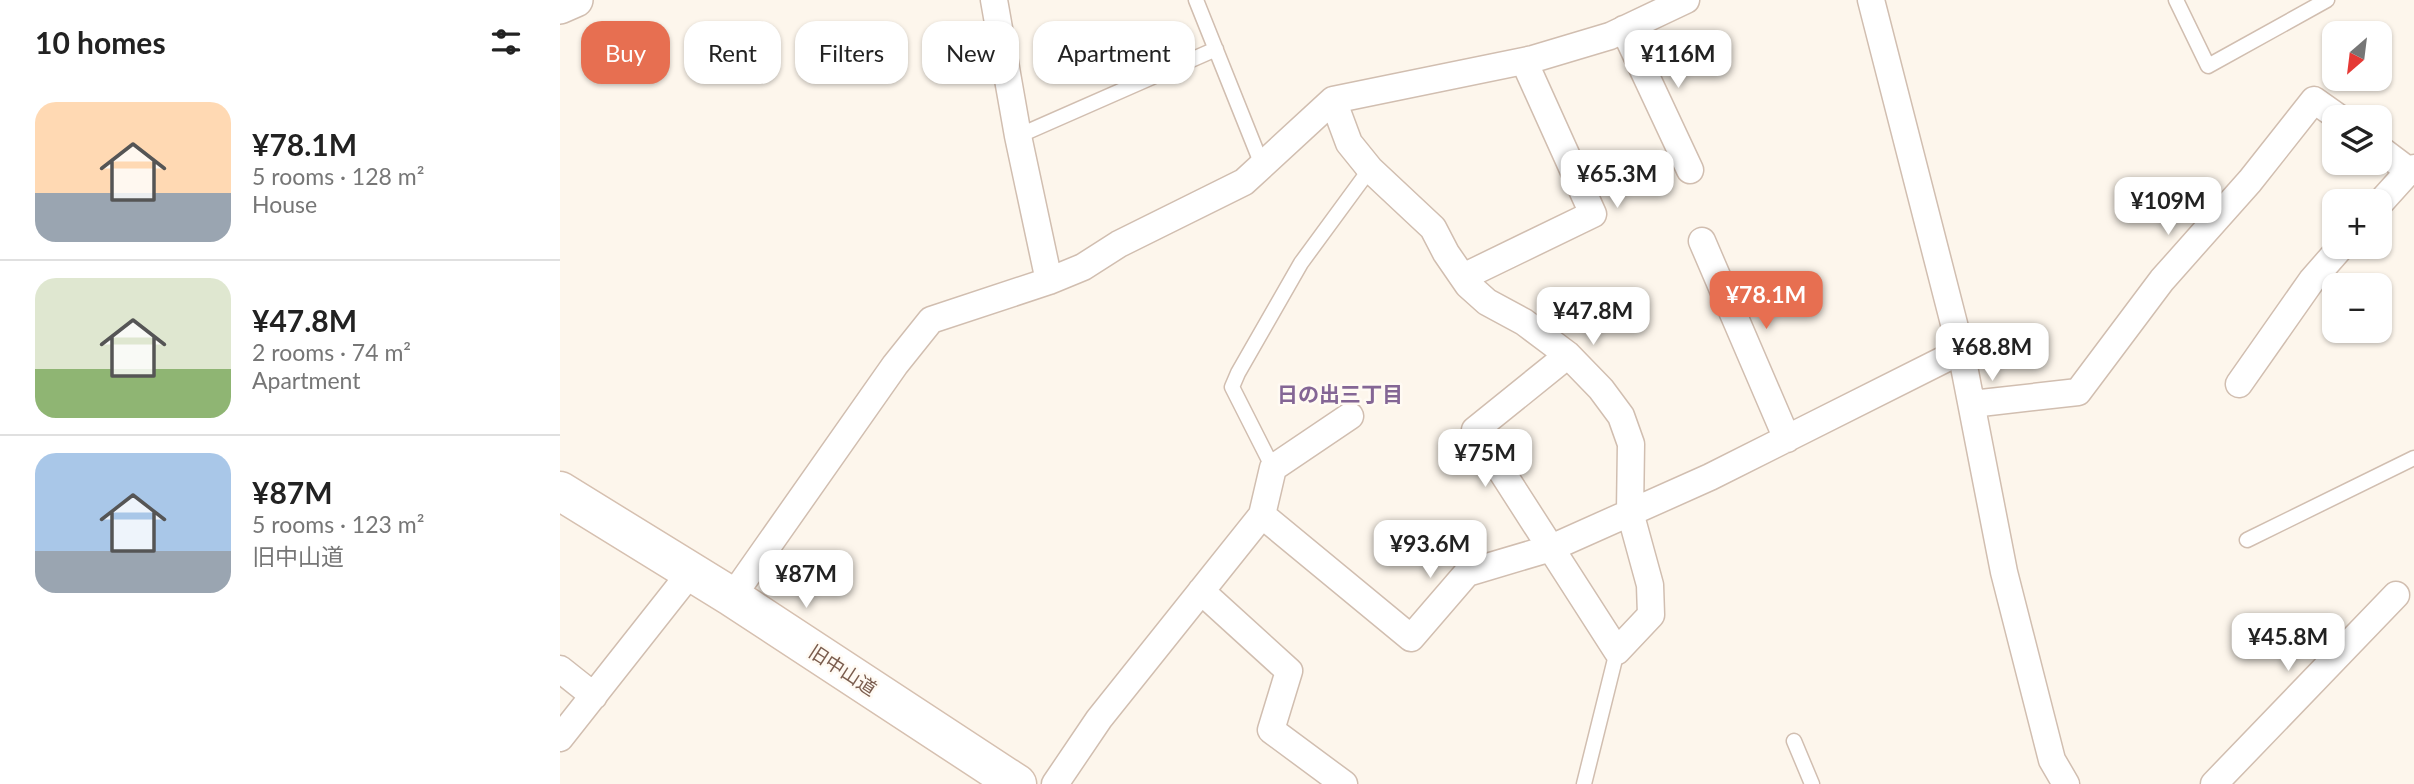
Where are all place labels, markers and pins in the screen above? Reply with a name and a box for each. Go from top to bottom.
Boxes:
pin: ¥116M [1629,31,1727,90]
pin: ¥65.3M [1560,150,1674,210]
pin: ¥109M [2119,177,2217,237]
pin: ¥78.1M [1709,272,1823,331]
pin: ¥47.8M [1536,288,1650,347]
pin: ¥68.8M [1935,324,2049,383]
pin: ¥75M [1444,430,1526,489]
pin: ¥93.6M [1373,520,1487,580]
pin: ¥87M [765,550,847,610]
pin: ¥45.8M [2231,614,2345,673]

